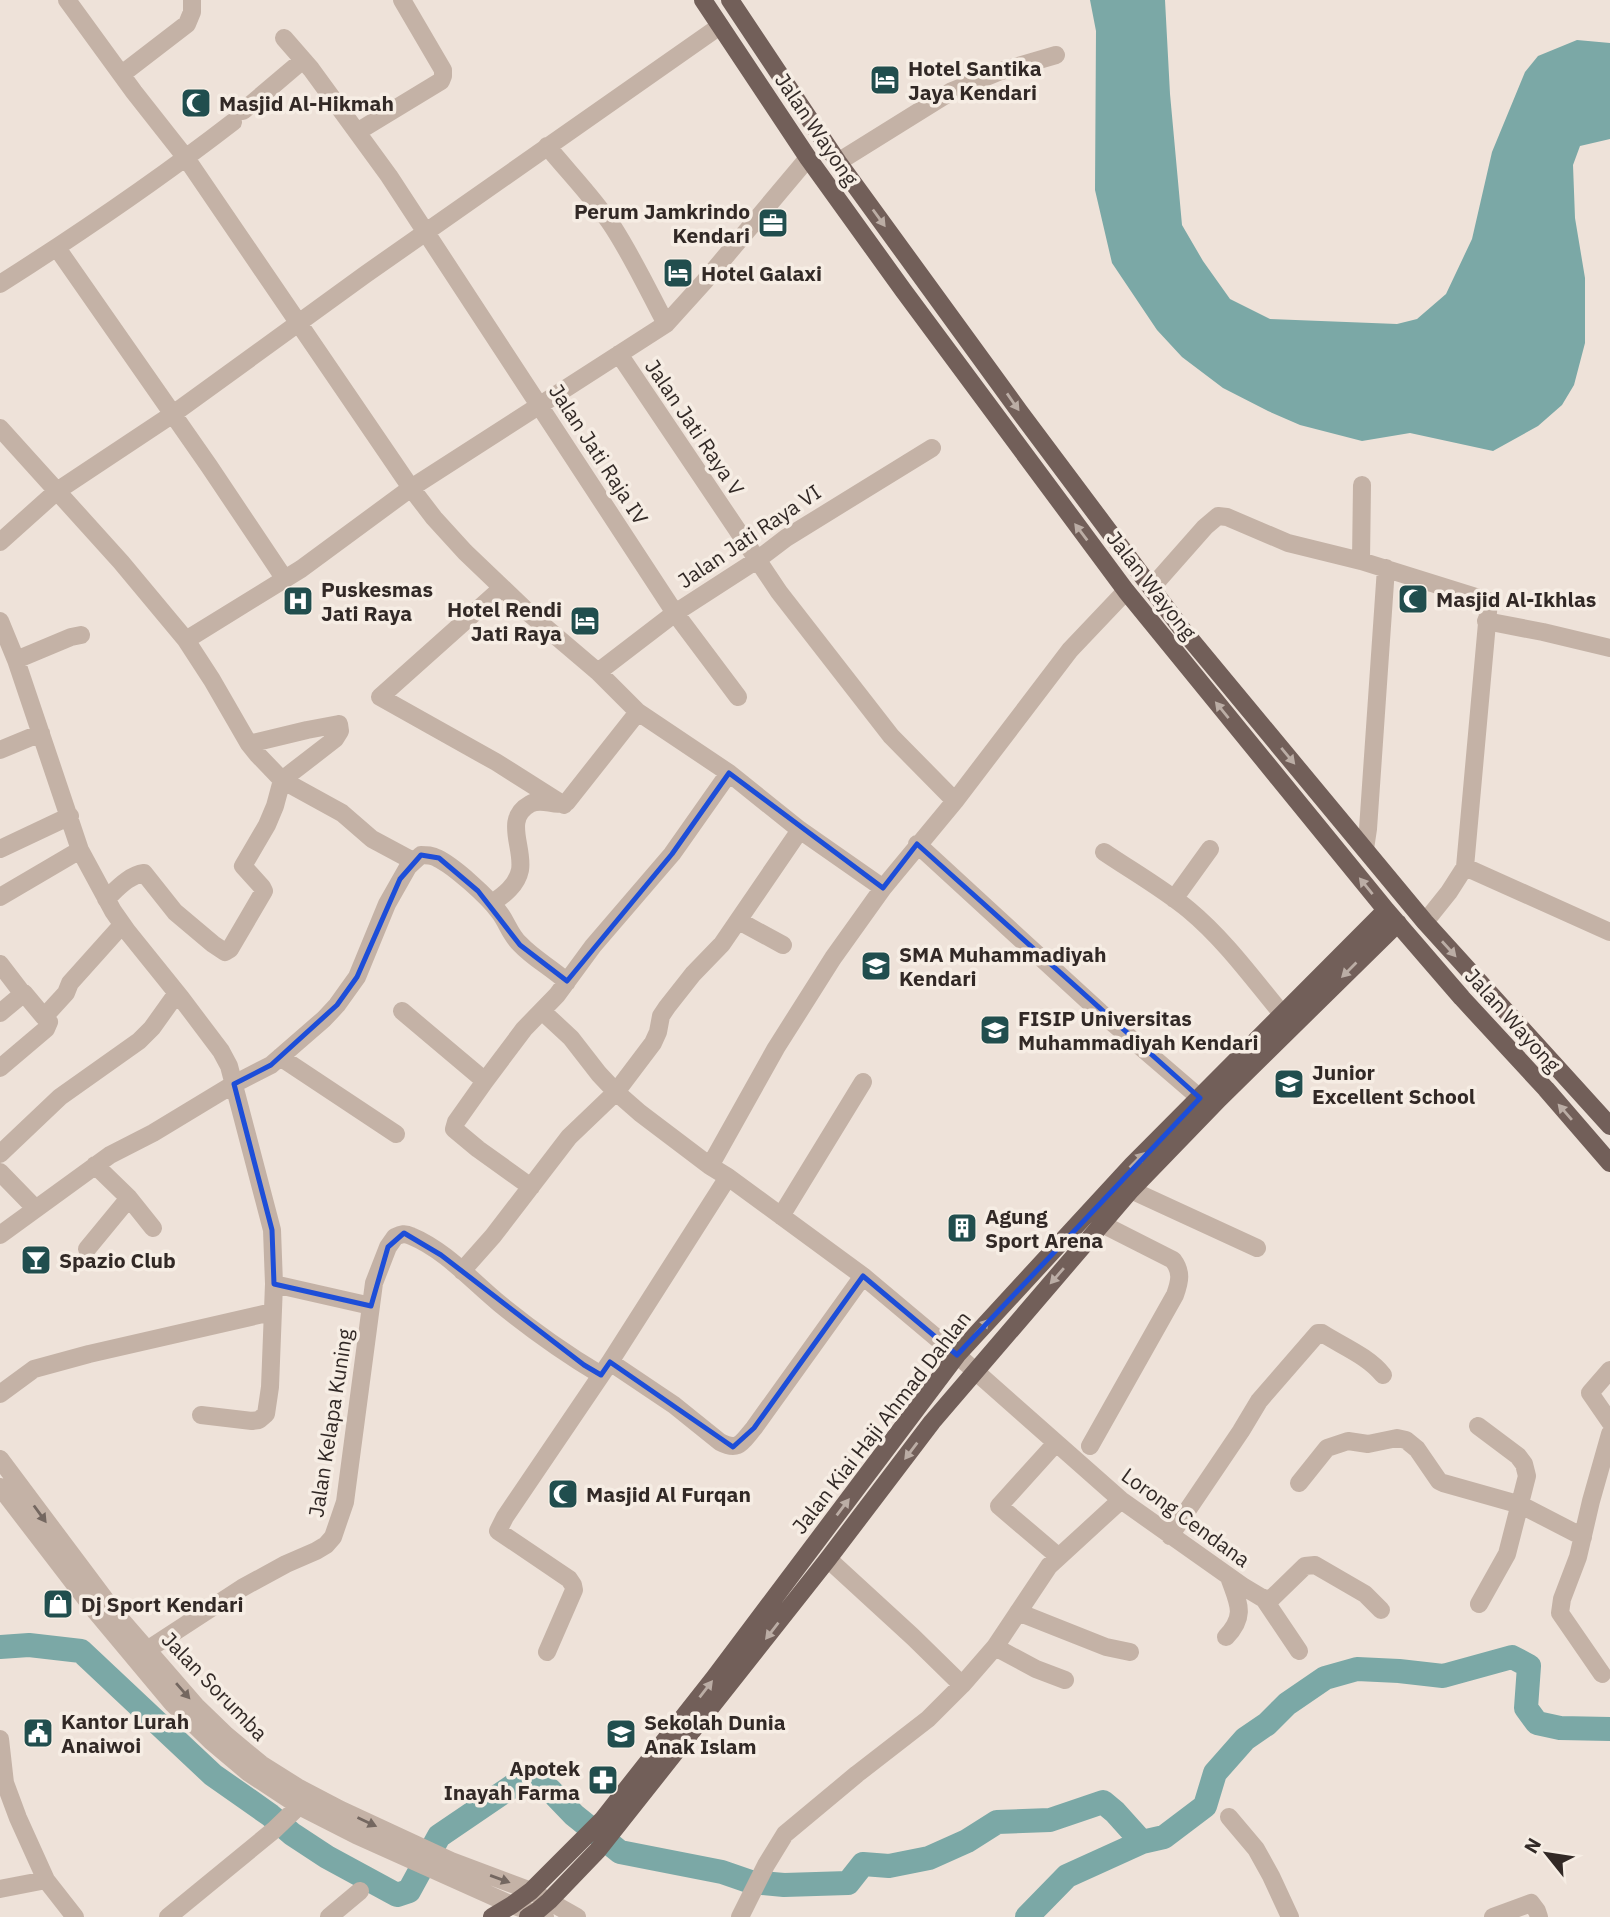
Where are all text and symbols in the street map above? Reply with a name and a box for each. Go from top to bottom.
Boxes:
place label: Hotel Santika Jaya Kendari [908,54,1042,106]
hotel icon: Hotel Santika Jaya Kendari [868,63,902,97]
street label: Jalan Wayong [769,67,865,191]
mosque icon: Masjid Al-Hikmah [179,86,213,120]
place label: Masjid Al-Hikmah [219,89,394,117]
place label: Perum Jamkrindo Kendari [574,197,750,249]
office icon: Perum Jamkrindo Kendari [756,206,790,240]
one-way arrow [872,209,886,228]
hotel icon: Hotel Galaxi [661,256,695,290]
place label: Hotel Galaxi [701,259,822,287]
street label: Jalan Jati Raya V [639,353,751,501]
street label: Jalan Jati Raja IV [543,378,655,530]
one-way arrow [1006,393,1020,411]
street label: Jalan Jati Raya VI [672,478,826,594]
one-way arrow [1074,522,1088,541]
street label: Jalan Wayong [1101,525,1203,645]
place label: Puskesmas Jati Raya [321,575,433,627]
mosque icon: Masjid Al-Ikhlas [1396,582,1430,616]
hospital icon: Puskesmas Jati Raya [281,584,315,618]
place label: Masjid Al-Ikhlas [1436,585,1596,613]
place label: Hotel Rendi Jati Raya [447,595,562,647]
hotel icon: Hotel Rendi Jati Raya [568,604,602,638]
one-way arrow [1215,702,1230,719]
one-way arrow [1280,747,1295,764]
one-way arrow [1359,877,1374,895]
place label: SMA Muhammadiyah Kendari [899,940,1106,992]
one-way arrow [1441,940,1457,957]
school or university icon: SMA Muhammadiyah Kendari [859,949,893,983]
one-way arrow [1340,961,1357,978]
street label: Jalan Wayong [1459,962,1567,1078]
place label: FISIP Universitas Muhammadiyah Kendari [1018,1004,1258,1056]
school or university icon: FISIP Universitas Muhammadiyah Kendari [978,1013,1012,1047]
place label: Junior Excellent School [1312,1058,1475,1110]
school or university icon: Junior Excellent School [1272,1067,1306,1101]
one-way arrow [1558,1103,1573,1120]
one-way arrow [1128,1152,1145,1169]
place label: Agung Sport Arena [985,1202,1103,1254]
building icon: Agung Sport Arena [945,1211,979,1245]
bar icon: Spazio Club [19,1243,53,1277]
place label: Spazio Club [59,1246,176,1274]
one-way arrow [1050,1268,1065,1285]
street label: Jalan Kiai Haji Ahmad Dahlan [785,1305,977,1539]
one-way arrow [974,1319,990,1336]
street label: Jalan Kelapa Kuning [301,1327,359,1519]
one-way arrow [903,1441,918,1459]
street label: Lorong Cendana [1116,1461,1256,1573]
mosque icon: Masjid Al Furqan [546,1477,580,1511]
place label: Masjid Al Furqan [586,1480,751,1508]
one-way arrow [836,1498,850,1516]
one-way arrow [33,1505,48,1523]
shop icon: Dj Sport Kendari [41,1587,75,1621]
place label: Dj Sport Kendari [81,1590,244,1618]
one-way arrow [764,1621,779,1639]
street label: Jalan Sorumba [156,1626,274,1746]
one-way arrow [699,1680,714,1698]
one-way arrow [175,1682,191,1700]
place label: Kantor Lurah Anaiwoi [61,1707,189,1759]
place label: Sekolah Dunia Anak Islam [644,1708,786,1760]
public building icon: Kantor Lurah Anaiwoi [21,1716,55,1750]
school or university icon: Sekolah Dunia Anak Islam [604,1717,638,1751]
place label: Apotek Inayah Farma [444,1754,581,1806]
pharmacy icon: Apotek Inayah Farma [586,1763,620,1797]
one-way arrow [357,1816,377,1828]
north arrow [1512,1819,1582,1889]
text: N [1518,1834,1546,1857]
one-way arrow [489,1874,510,1885]

